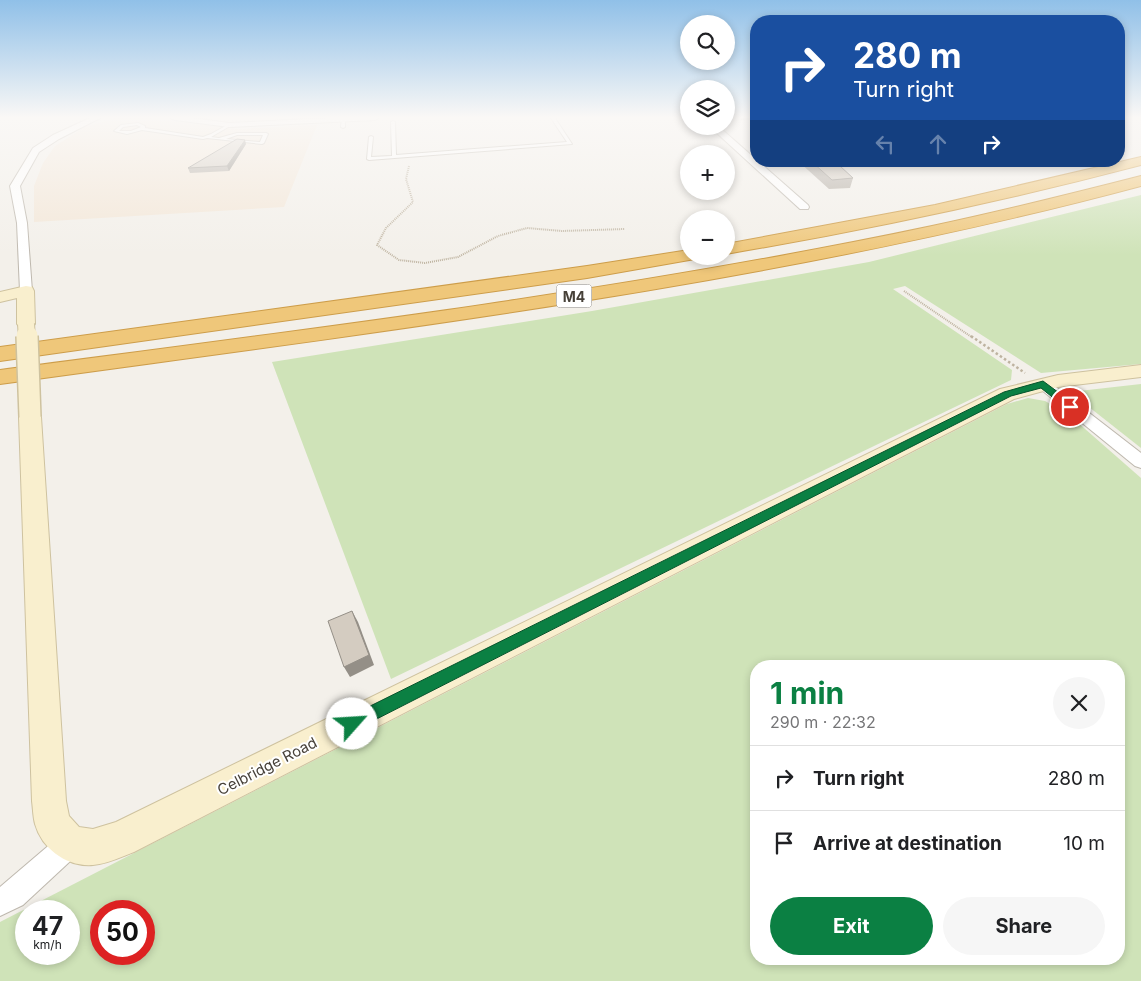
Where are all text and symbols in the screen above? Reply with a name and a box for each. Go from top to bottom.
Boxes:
map controls [680,15,735,265]
button: search [680,15,735,70]
text: 280 m [853,34,962,76]
icon: right [770,35,835,100]
text: Turn right [853,76,954,102]
button: layers [680,80,735,135]
icon: left [871,130,899,158]
icon: ahead [924,130,952,158]
icon: right [977,130,1005,158]
button: + [680,145,735,200]
button: − [680,210,735,265]
road number: M4 [556,284,592,308]
pin [1049,386,1091,428]
icon: arrive [1056,393,1084,421]
text: 1 min [770,675,844,711]
button: close [1053,677,1105,729]
position arrow [325,697,377,749]
text: 290 m · 22:32 [770,712,876,732]
street label: Celbridge Road [214,733,320,799]
icon: right [770,764,798,792]
text: Turn right [813,767,904,790]
text: 280 m [1048,767,1105,790]
icon: arrive [770,829,798,857]
text: Arrive at destination [813,832,1002,855]
text: 10 m [1063,832,1105,855]
button: Exit [770,897,933,955]
button: Share [943,897,1105,955]
speed limit sign: 50 [90,900,155,965]
text: 47 [32,911,63,941]
text: km/h [33,937,62,952]

